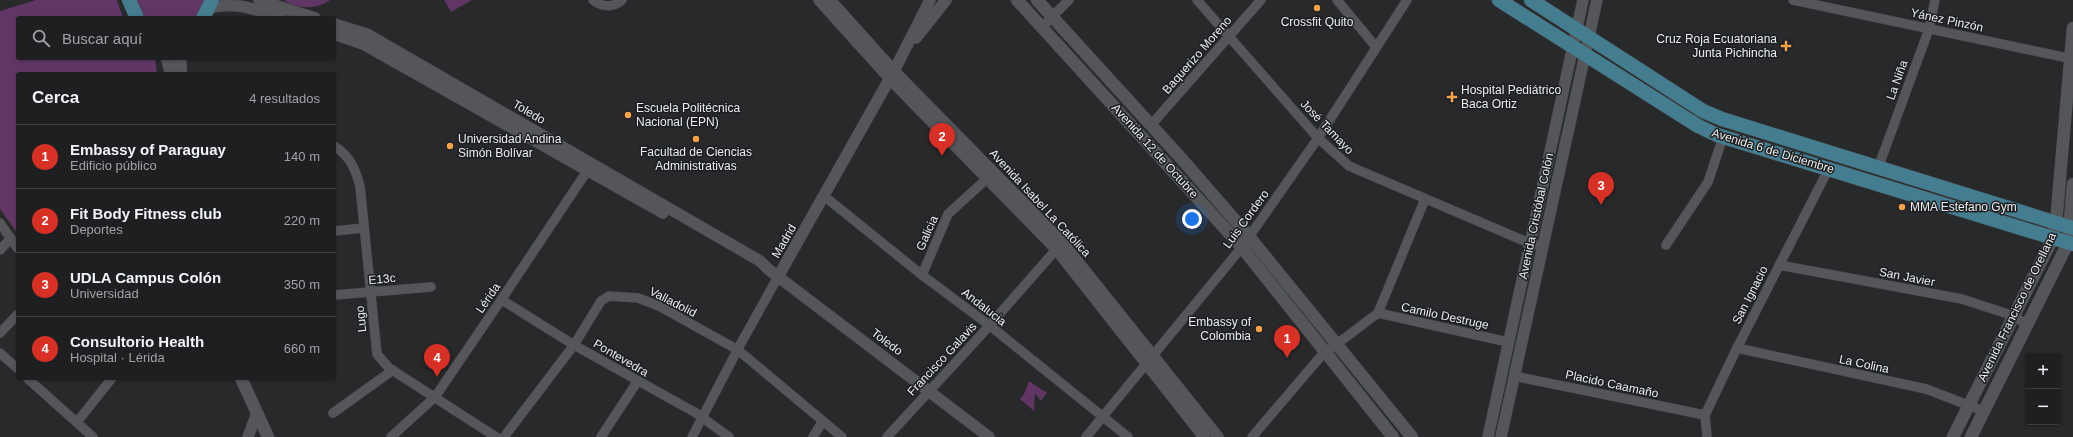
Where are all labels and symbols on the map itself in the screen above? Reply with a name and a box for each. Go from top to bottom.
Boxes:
marker: Crossfit Quito [1312,3,1322,13]
street label: Yánez Pinzón [1909,5,1985,35]
street label: Baquerizo Moreno [1160,13,1235,97]
place label: Crossfit Quito [1281,15,1354,29]
place label: Cruz Roja Ecuatoriana Junta Pichincha [1656,32,1777,60]
marker: Cruz Roja Ecuatoriana Junta Pichincha [1780,40,1792,52]
street label: La Niña [1883,58,1911,102]
place label: Hospital Pediátrico Baca Ortiz [1461,83,1561,111]
marker: Hospital Pediátrico Baca Ortiz [1446,91,1458,103]
street label: Toledo [510,97,548,127]
street label: José Tamayo [1297,97,1357,157]
place label: Escuela Politécnica Nacional (EPN) [636,101,740,129]
street label: Avenida 12 de Octubre [1109,101,1201,201]
marker: Escuela Politécnica Nacional (EPN) [623,110,633,120]
pin: 2 [929,123,955,156]
street label: Avenida 6 de Diciembre [1710,126,1836,176]
place label: Universidad Andina Simón Bolívar [458,132,562,160]
marker: Facultad de Ciencias Administrativas [691,134,701,144]
marker: Universidad Andina Simón Bolívar [445,141,455,151]
place label: Facultad de Ciencias Administrativas [640,145,752,173]
street label: Avenida Isabel La Católica [987,146,1094,260]
street label: Avenida Cristóbal Colón [1516,152,1556,280]
pin: 3 [1588,172,1614,205]
street label: Luis Cordero [1220,187,1272,251]
place label: MMA Estefano Gym [1910,200,2017,214]
marker: MMA Estefano Gym [1897,202,1907,212]
your location [1182,209,1202,229]
street label: Galicia [913,213,941,253]
street label: Madrid [769,222,799,260]
street label: Avenida Francisco de Orellana [1975,230,2059,384]
street label: San Ignacio [1729,263,1771,326]
street label: San Javier [1878,265,1936,289]
street label: E13c [368,271,396,287]
street label: Lérida [473,280,503,316]
street label: Valladolid [647,284,699,320]
street label: Andalucia [959,285,1009,329]
street label: Camilo Destruge [1400,300,1490,332]
street label: Lugo [353,305,369,333]
place label: Embassy of Colombia [1188,315,1252,343]
street label: Francisco Galavis [904,319,980,399]
marker: Embassy of Colombia [1254,324,1264,334]
pin: 1 [1274,325,1300,358]
street label: Toledo [869,326,906,358]
street label: Pontevedra [591,337,651,380]
pin: 4 [424,344,450,377]
street label: La Colina [1838,352,1891,376]
street label: Placido Caamaño [1564,367,1660,401]

